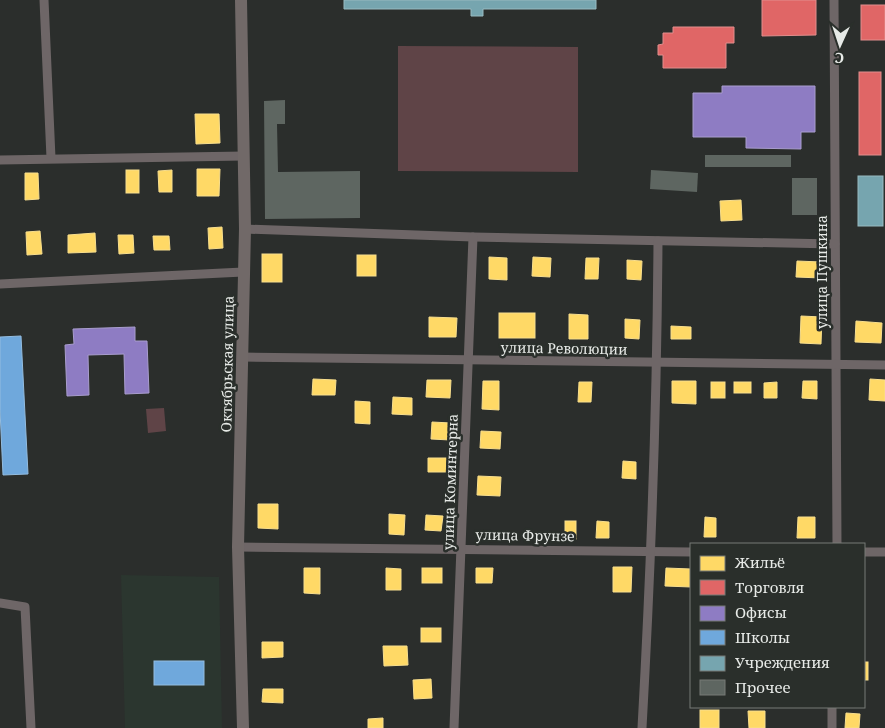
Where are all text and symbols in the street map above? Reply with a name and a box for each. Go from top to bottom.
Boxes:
north arrow [815,20,865,70]
text: С [834,49,844,68]
street label: улица Пушкина [812,215,831,329]
street label: Октябрьская улица [216,296,238,432]
street label: улица Революции [500,337,628,359]
street label: улица Коминтерна [438,414,462,550]
street label: улица Фрунзе [475,525,575,545]
legend [690,543,865,708]
text: Жильё [734,552,785,572]
text: Торговля [735,577,804,597]
text: Офисы [735,602,787,622]
text: Школы [735,627,790,647]
text: Учреждения [735,652,830,672]
text: Прочее [735,677,791,697]

